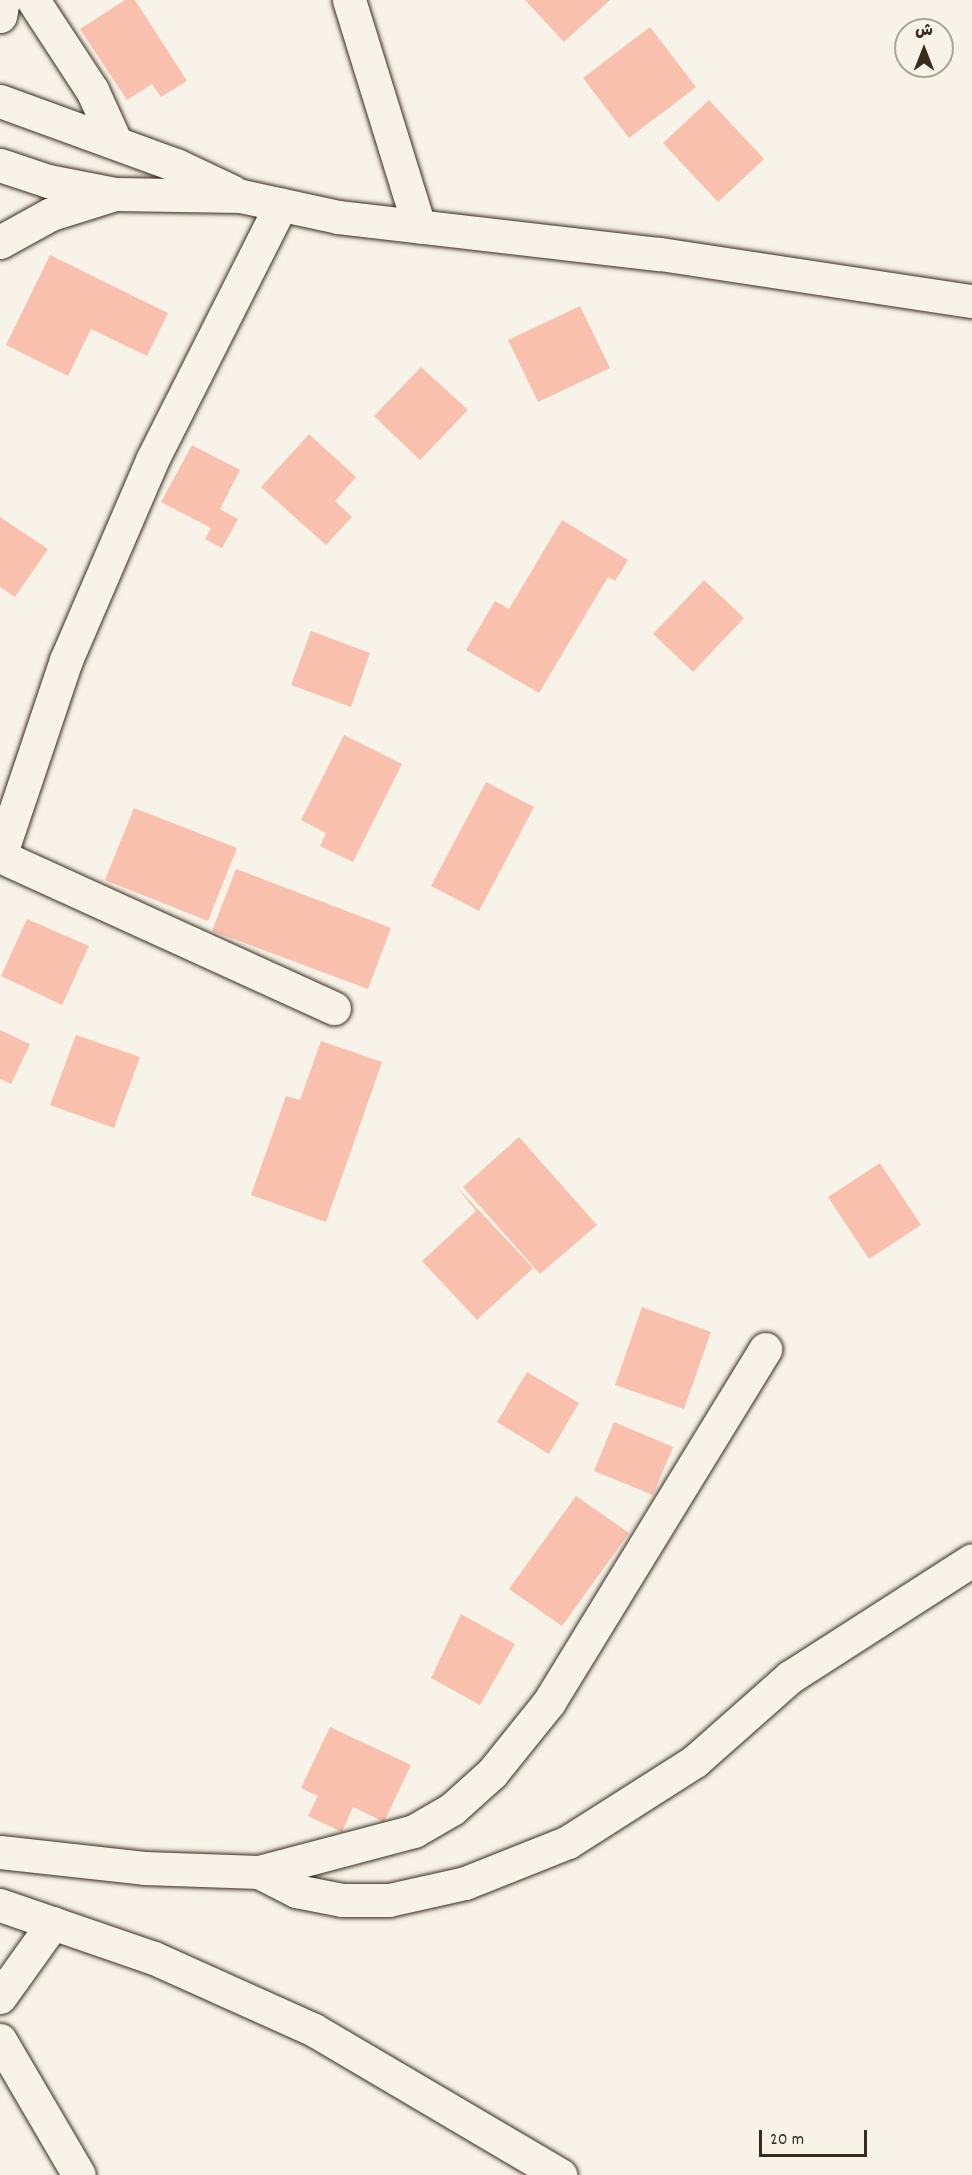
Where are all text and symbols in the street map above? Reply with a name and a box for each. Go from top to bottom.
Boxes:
north arrow [894,18,954,78]
text: ش [915,20,933,43]
scale bar [762,2118,870,2156]
text: 20 m [770,2128,804,2153]

